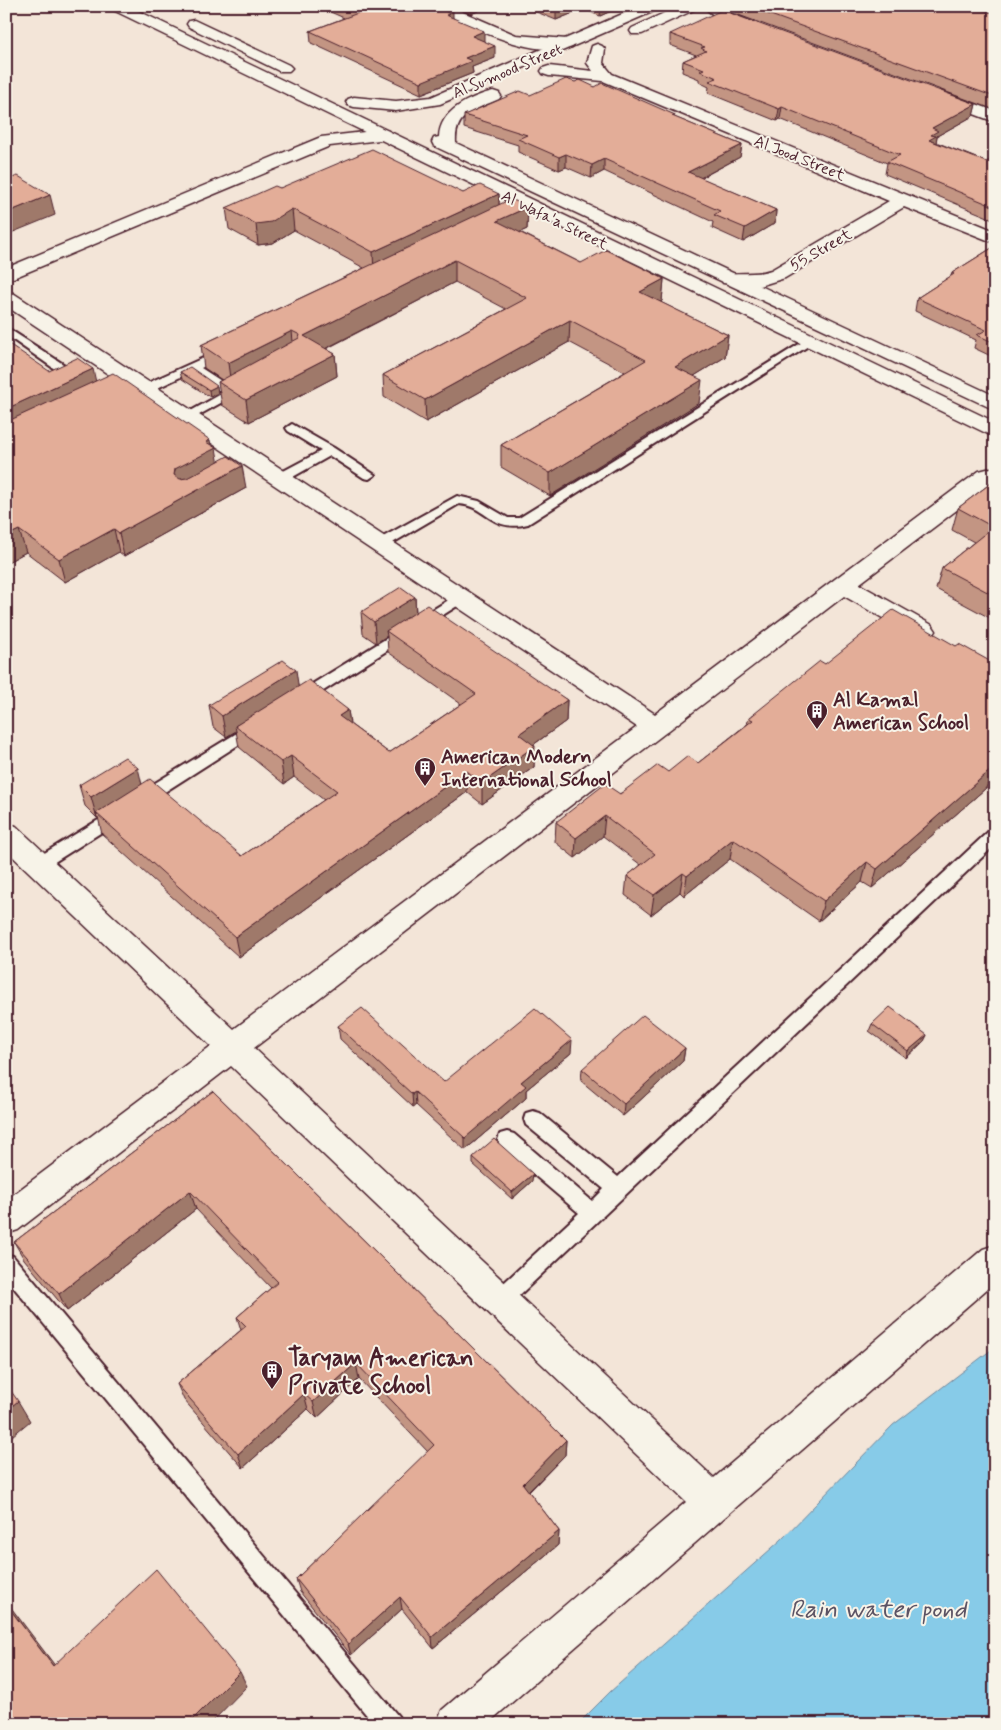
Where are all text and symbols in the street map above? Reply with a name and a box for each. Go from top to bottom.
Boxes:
street label: Al Sumood Street [450,39,566,104]
street label: Al Jood Street [751,131,849,186]
street label: Al Wafa'a Street [498,185,612,256]
street label: 55 Street [786,224,856,276]
place label: Al Kamal American School [833,687,969,737]
building icon: Al Kamal American School [805,699,829,730]
place label: American Modern International School [441,744,612,794]
building icon: American Modern International School [413,756,437,787]
place label: Taryam American Private School [288,1343,474,1402]
building icon: Taryam American Private School [260,1359,284,1390]
water label: Rain water pond [790,1594,968,1627]

